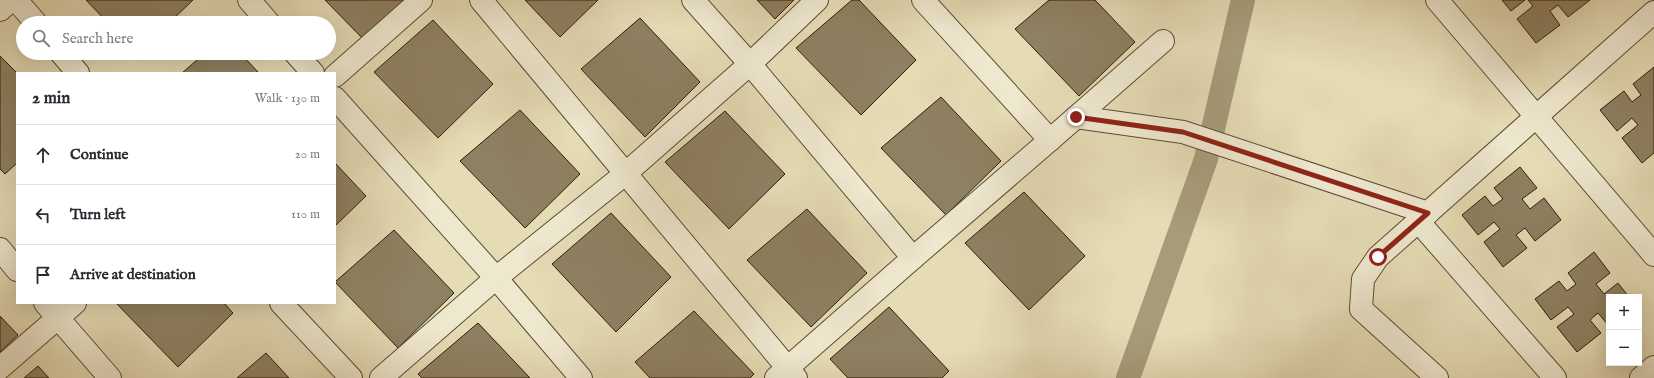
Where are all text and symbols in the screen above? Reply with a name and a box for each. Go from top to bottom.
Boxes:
search box [16,16,336,60]
icon: search [30,27,52,49]
text: Search here [62,29,133,48]
text: 2 min [32,88,70,109]
text: Walk · 130 m [255,90,320,107]
route end [1067,108,1085,126]
icon: ahead [32,144,54,166]
text: Continue [70,145,128,164]
text: 20 m [295,146,320,163]
icon: left [32,204,54,226]
text: Turn left [70,205,126,224]
text: 110 m [291,206,320,223]
route start [1369,248,1387,266]
icon: arrive [32,264,54,286]
text: Arrive at destination [70,265,196,284]
map controls [1606,294,1642,366]
button: + [1606,294,1642,330]
button: − [1606,330,1642,366]

